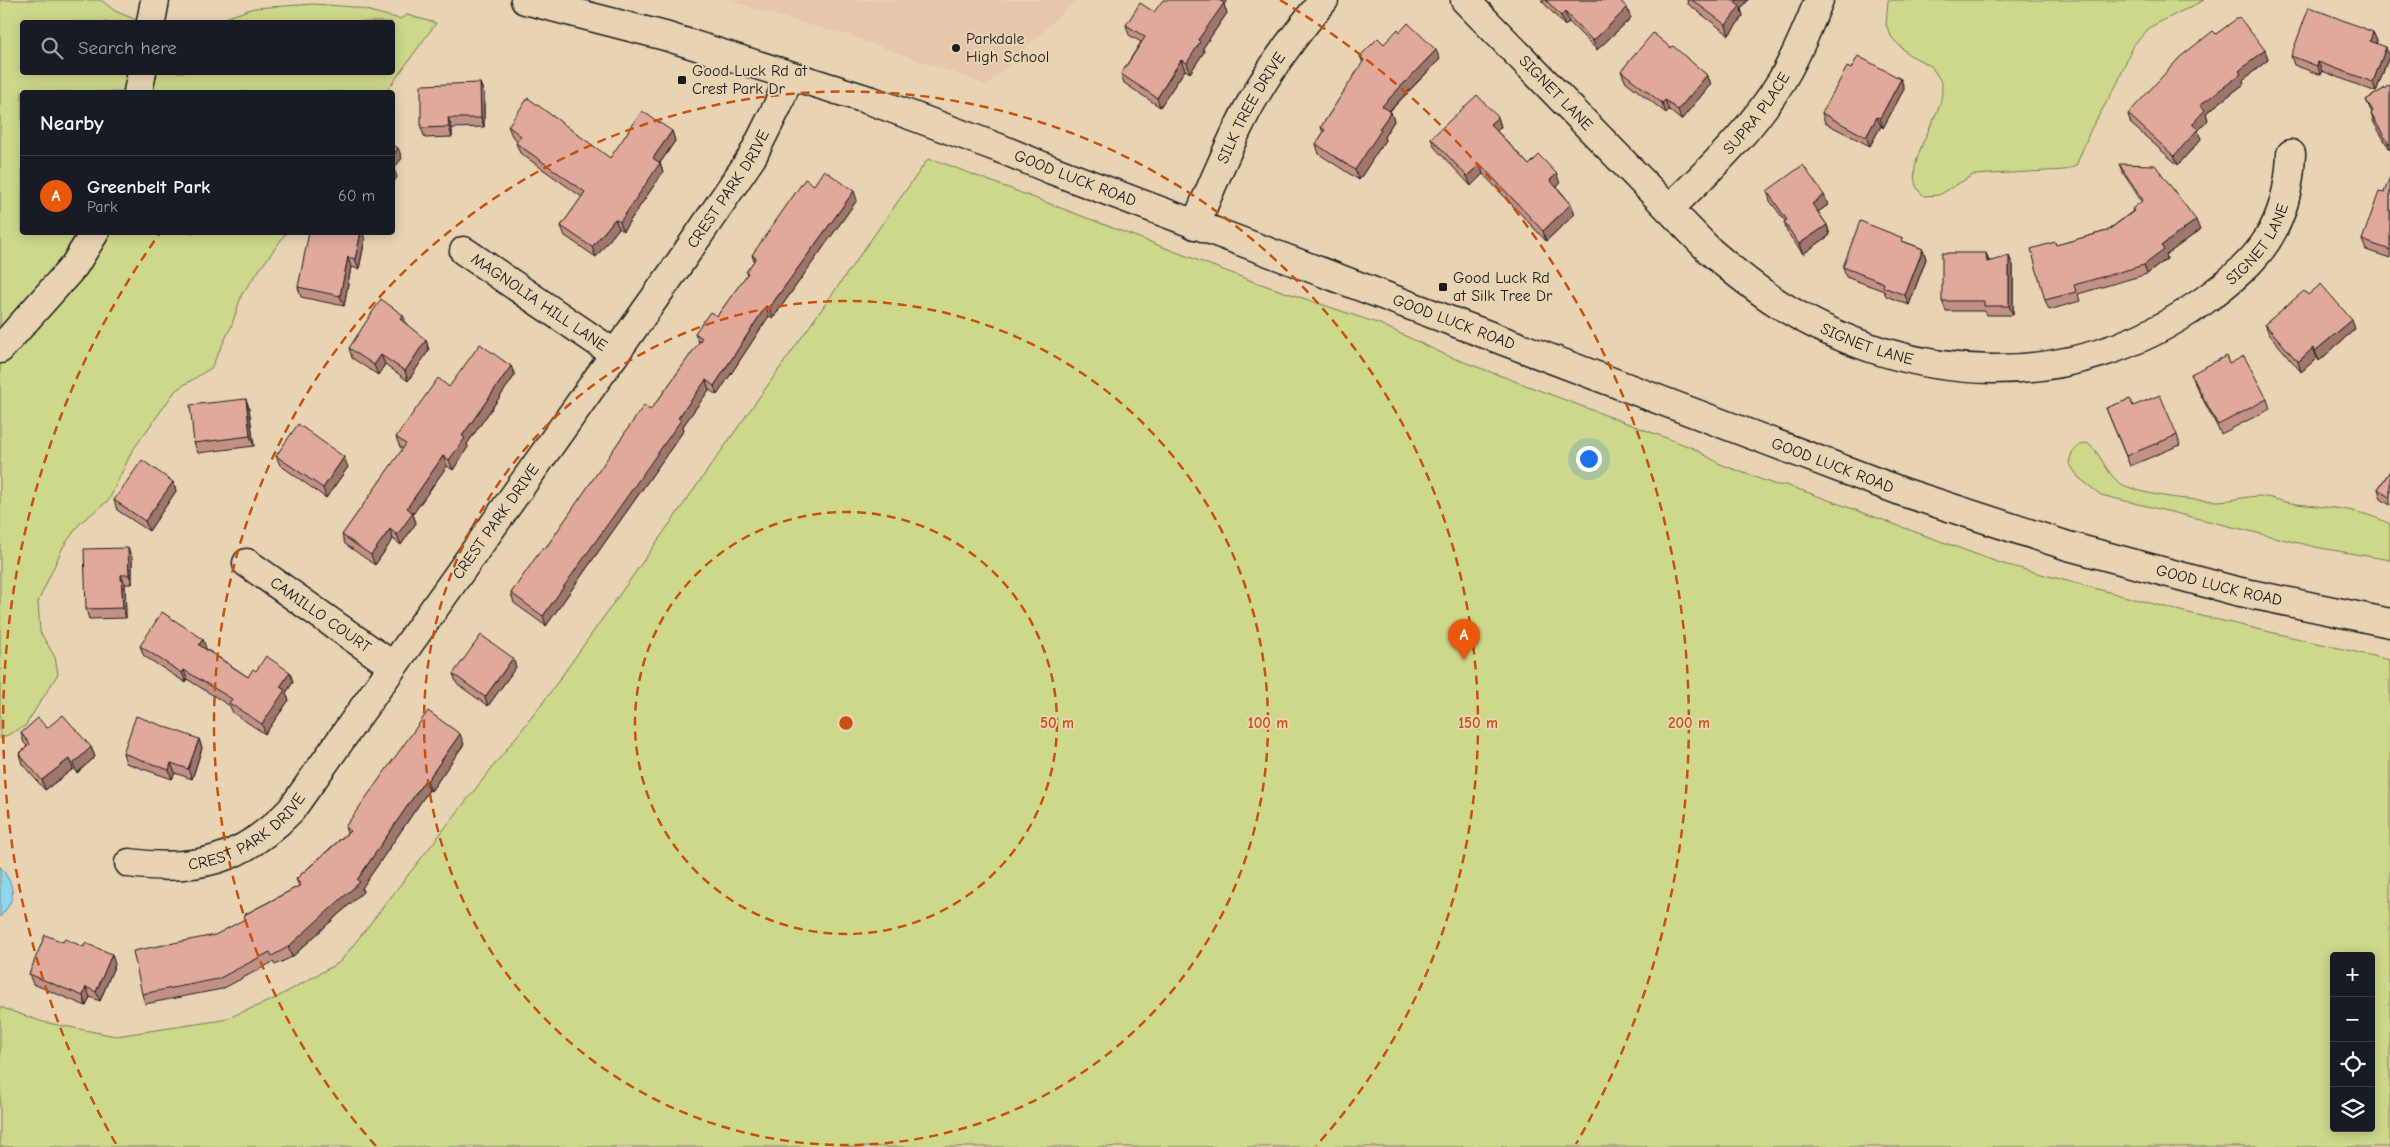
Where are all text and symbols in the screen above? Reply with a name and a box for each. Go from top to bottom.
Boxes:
search box [20,20,395,75]
place label: Parkdale High School [966,30,1049,66]
icon: search [38,34,66,62]
text: Search here [78,37,177,59]
marker: Parkdale High School [950,42,962,54]
street label: SILK TREE DRIVE [1214,49,1289,166]
street label: SIGNET LANE [1515,52,1597,134]
place label: Good Luck Rd at Crest Park Dr [692,62,807,98]
street label: SUPRA PLACE [1719,69,1794,158]
marker: Good Luck Rd at Crest Park Dr [676,74,688,86]
text: Nearby [40,111,104,135]
street label: CREST PARK DRIVE [683,127,773,252]
street label: GOOD LUCK ROAD [1012,146,1139,210]
text: Greenbelt Park [87,176,210,198]
text: A [52,187,60,205]
text: 60 m [338,187,375,205]
text: Park [87,198,118,216]
street label: SIGNET LANE [2222,201,2292,289]
street label: MAGNOLIA HILL LANE [468,250,611,355]
place label: Good Luck Rd at Silk Tree Dr [1453,269,1553,305]
marker: Good Luck Rd at Silk Tree Dr [1437,281,1449,293]
street label: GOOD LUCK ROAD [1390,291,1518,353]
street label: SIGNET LANE [1817,319,1916,369]
street label: GOOD LUCK ROAD [1769,434,1896,497]
your location [1576,446,1602,472]
street label: CREST PARK DRIVE [449,460,543,583]
street label: GOOD LUCK ROAD [2154,561,2284,609]
street label: CAMILLO COURT [267,573,375,657]
pin: A [1448,619,1480,660]
centre of rings [837,714,855,732]
text: 50 m [1040,714,1074,732]
text: 100 m [1248,714,1288,732]
text: 150 m [1458,714,1498,732]
text: 200 m [1668,714,1710,732]
street label: CREST PARK DRIVE [187,790,309,874]
map controls [2330,952,2375,1132]
button: + [2330,952,2375,997]
button: − [2330,997,2375,1042]
button: locate [2330,1042,2375,1087]
button: layers [2330,1087,2375,1132]

